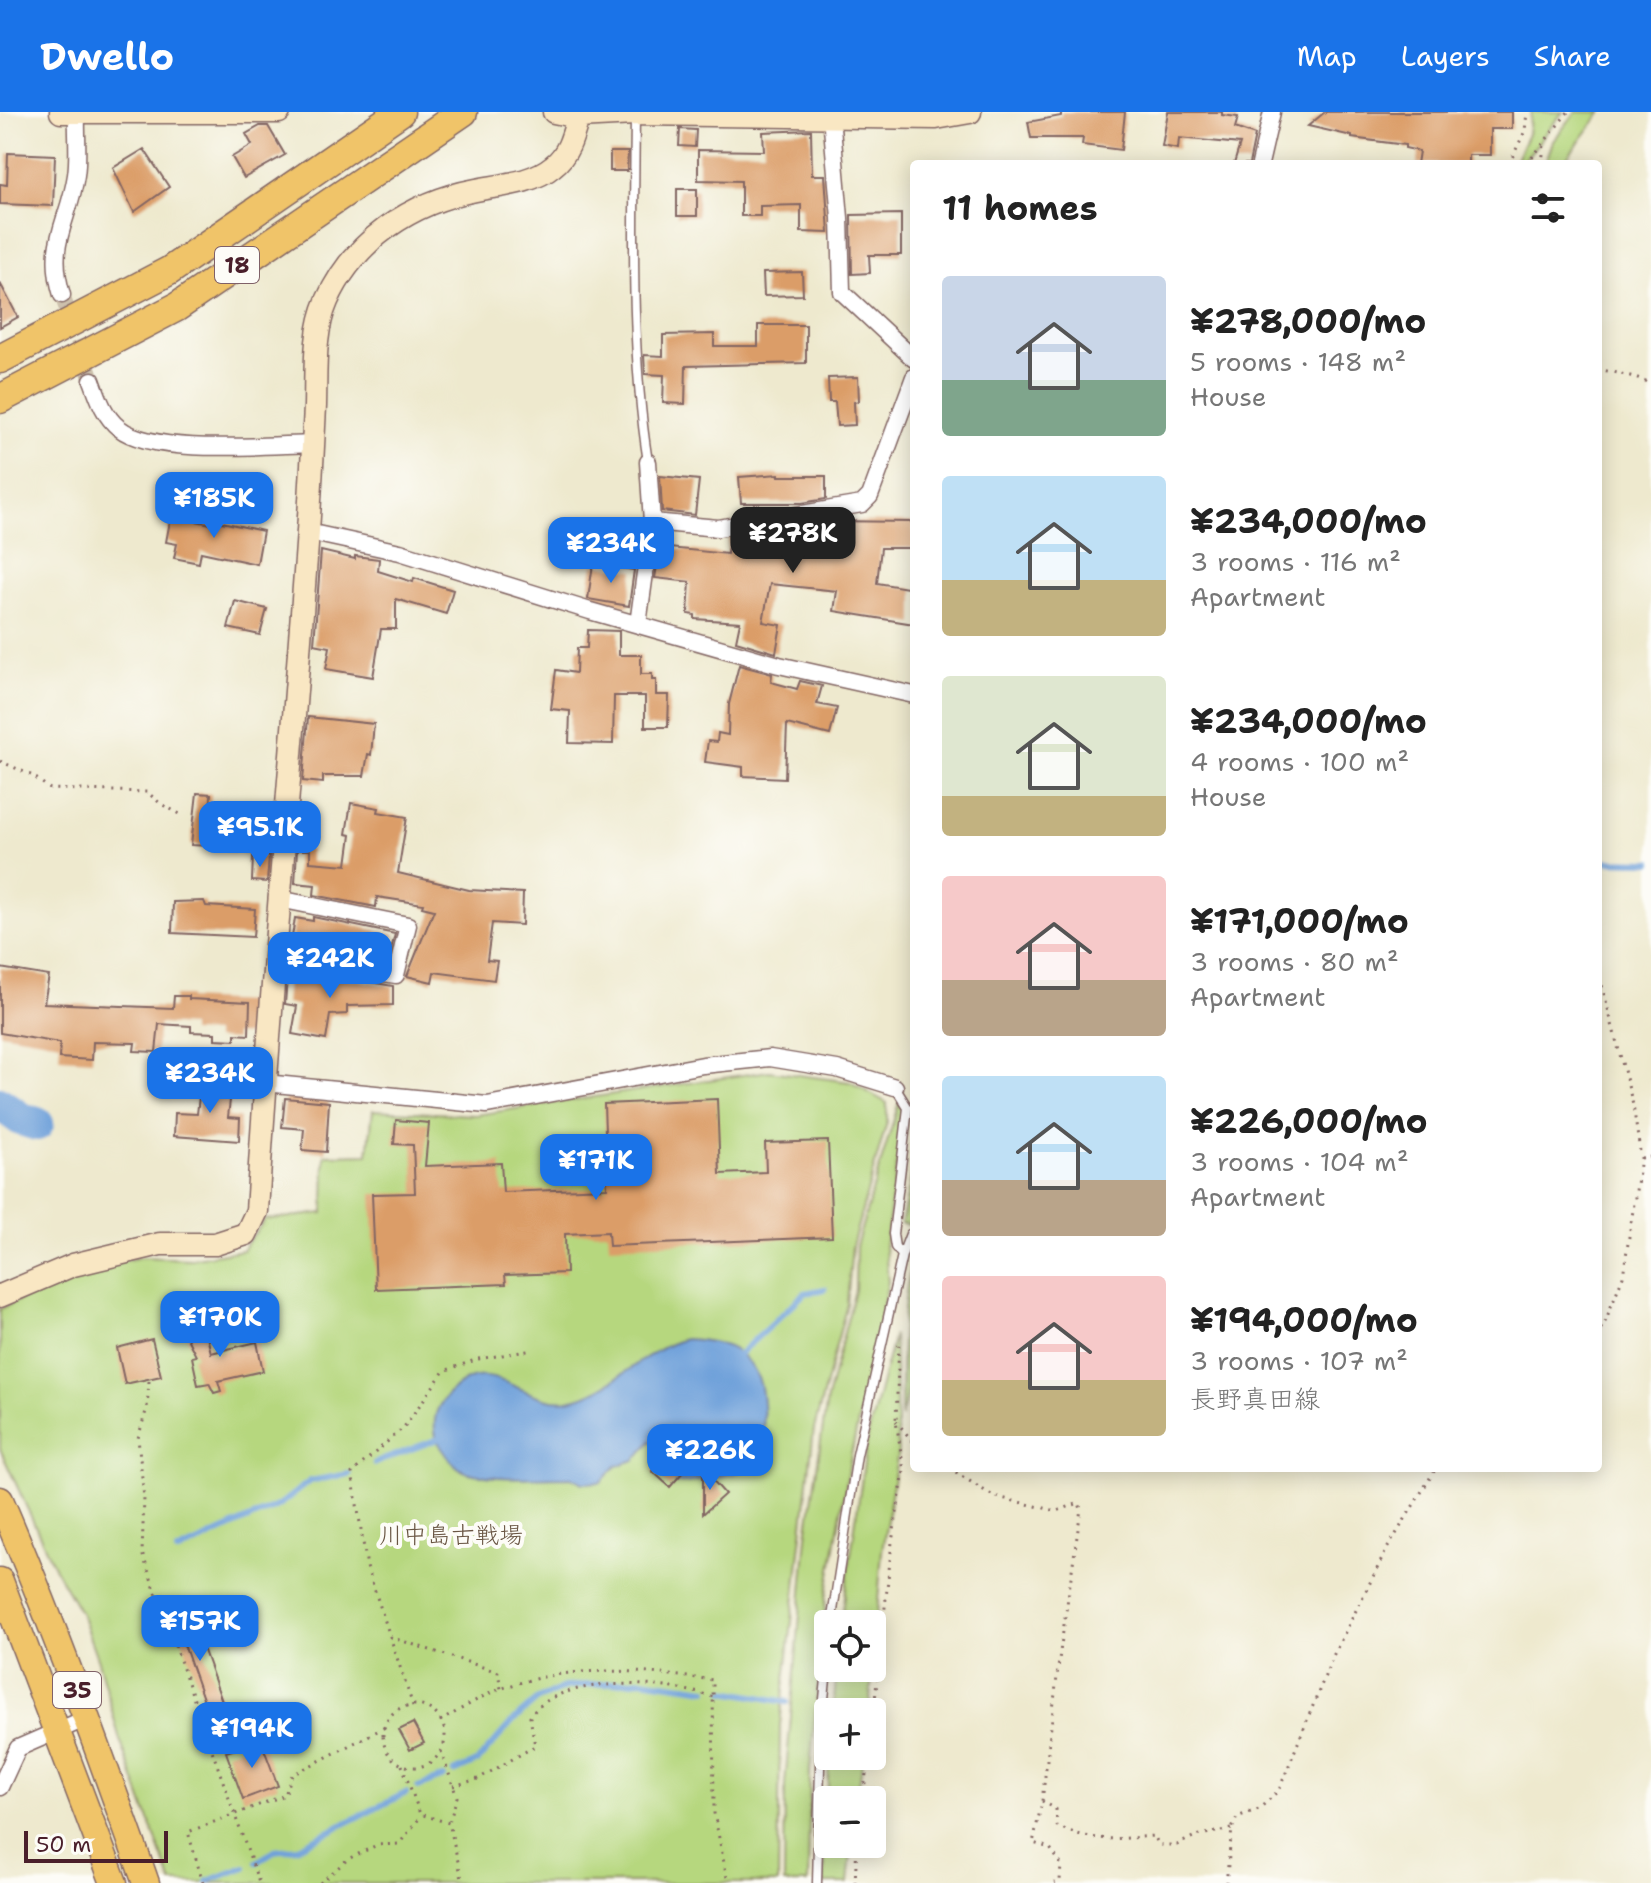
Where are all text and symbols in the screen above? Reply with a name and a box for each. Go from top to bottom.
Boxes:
text: Dwello [40,31,174,82]
text: Map [1297,37,1357,75]
text: Layers [1401,37,1490,75]
text: Share [1534,37,1611,75]
text: 11 homes [942,185,1098,231]
icon: filters [1526,186,1570,230]
road number: 18 [215,247,259,283]
text: ¥278,000/mo [1190,298,1426,344]
icon: home [1006,308,1102,404]
text: 5 rooms · 148 m² [1190,344,1406,379]
text: House [1190,379,1266,414]
pin: ¥185K [158,472,270,540]
text: ¥185K [173,480,255,515]
text: ¥234,000/mo [1190,498,1427,544]
pin: ¥278K [737,507,849,575]
icon: home [1006,508,1102,604]
text: ¥278K [748,515,838,550]
pin: ¥234K [555,517,667,585]
text: ¥234K [566,525,656,560]
text: 3 rooms · 116 m² [1190,544,1401,579]
text: Apartment [1190,579,1326,614]
text: ¥234,000/mo [1190,698,1427,744]
icon: home [1006,708,1102,804]
text: 4 rooms · 100 m² [1190,744,1409,779]
text: House [1190,779,1266,814]
pin: ¥95.1K [195,801,325,869]
text: ¥95.1K [217,809,303,844]
text: ¥171,000/mo [1190,898,1409,944]
icon: home [1006,908,1102,1004]
pin: ¥242K [274,932,386,1000]
text: ¥242K [286,940,374,975]
text: 3 rooms · 80 m² [1190,944,1399,979]
text: Apartment [1190,979,1326,1014]
pin: ¥234K [154,1047,266,1115]
text: ¥234K [165,1055,255,1090]
text: ¥226,000/mo [1190,1098,1428,1144]
icon: home [1006,1108,1102,1204]
pin: ¥171K [540,1134,652,1202]
text: ¥171K [558,1142,634,1177]
text: 3 rooms · 104 m² [1190,1144,1409,1179]
text: Apartment [1190,1179,1326,1214]
pin: ¥170K [164,1291,276,1359]
text: ¥194,000/mo [1190,1297,1418,1343]
text: ¥170K [178,1299,262,1334]
icon: home [1006,1308,1102,1404]
text: 3 rooms · 107 m² [1190,1343,1408,1378]
text: 長野真田線 [1190,1381,1320,1416]
pin: ¥226K [654,1424,766,1492]
text: ¥226K [665,1432,755,1467]
park label: 川中島古戦場 [379,1519,523,1551]
pin: ¥157K [144,1595,256,1663]
text: ¥157K [159,1603,241,1638]
map controls [814,1610,886,1858]
button: locate [814,1610,886,1682]
road number: 35 [53,1672,101,1708]
button: + [814,1698,886,1770]
pin: ¥194K [196,1702,308,1770]
text: ¥194K [211,1710,293,1745]
button: − [814,1786,886,1858]
scale bar [24,1827,168,1863]
text: 50 m [36,1830,91,1859]

